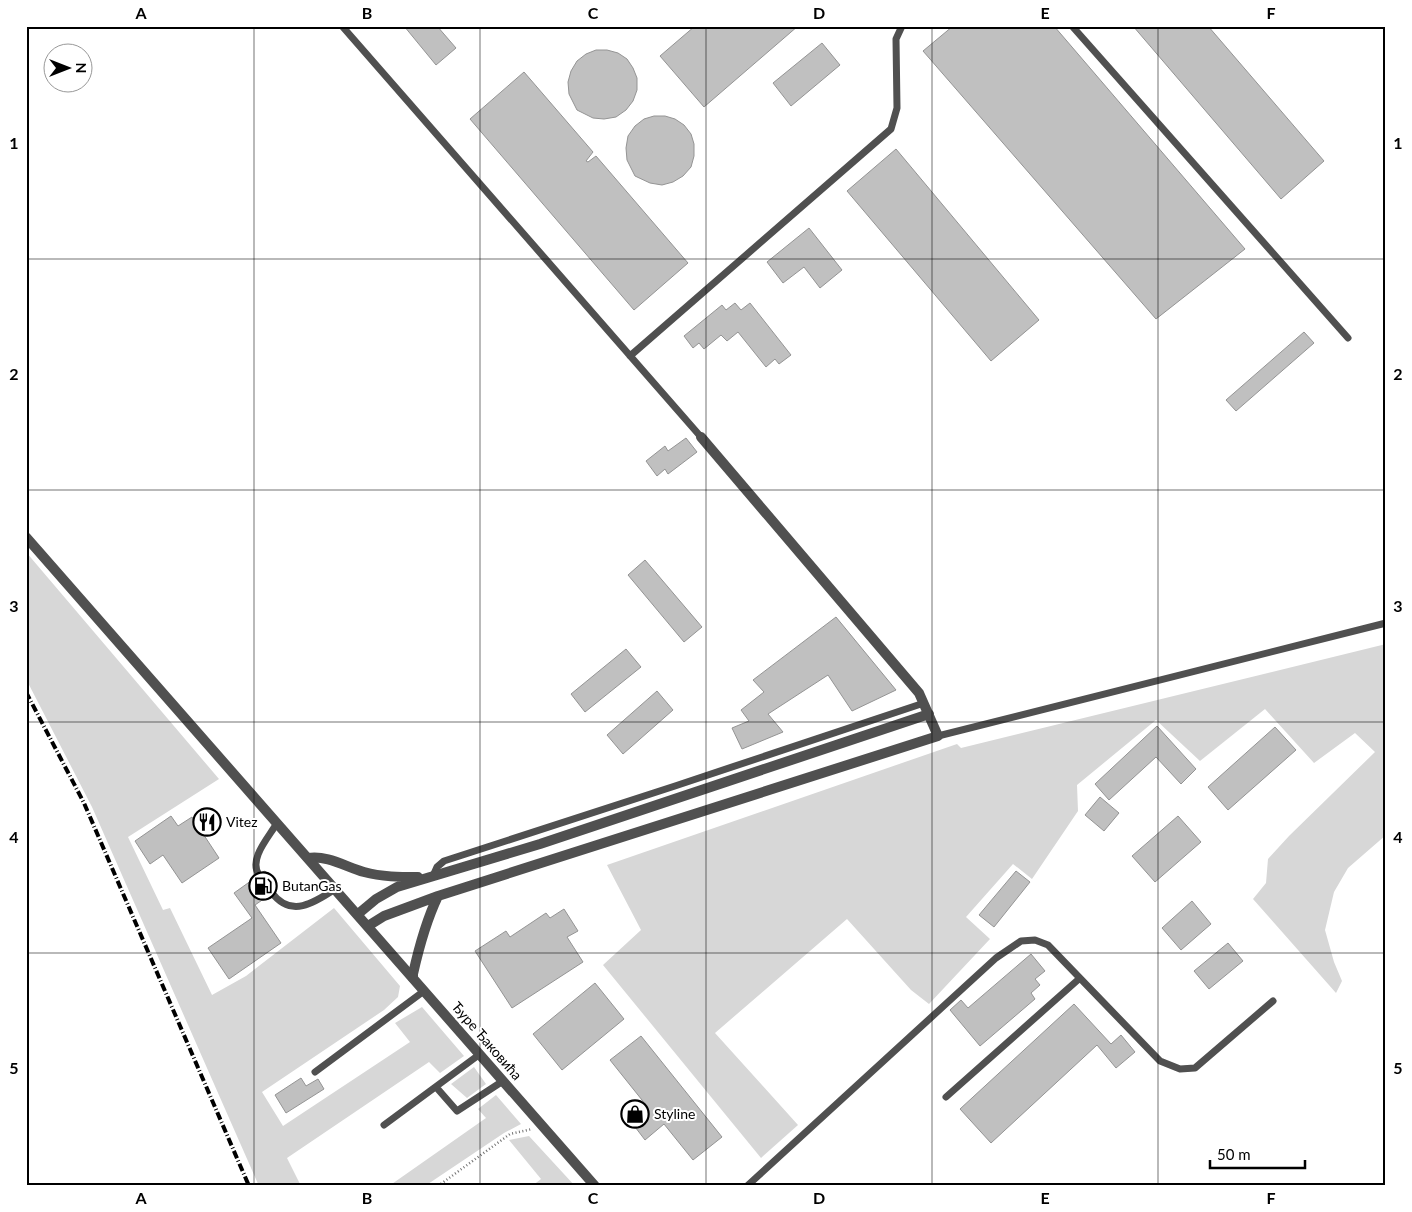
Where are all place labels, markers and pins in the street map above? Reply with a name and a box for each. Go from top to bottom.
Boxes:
restaurant icon: Vitez [192,807,222,837]
place label: Vitez [226,813,258,830]
fuel station icon: ButanGas [248,871,278,901]
place label: ButanGas [282,877,342,894]
shop icon: Styline [620,1099,650,1129]
place label: Styline [654,1105,695,1122]

